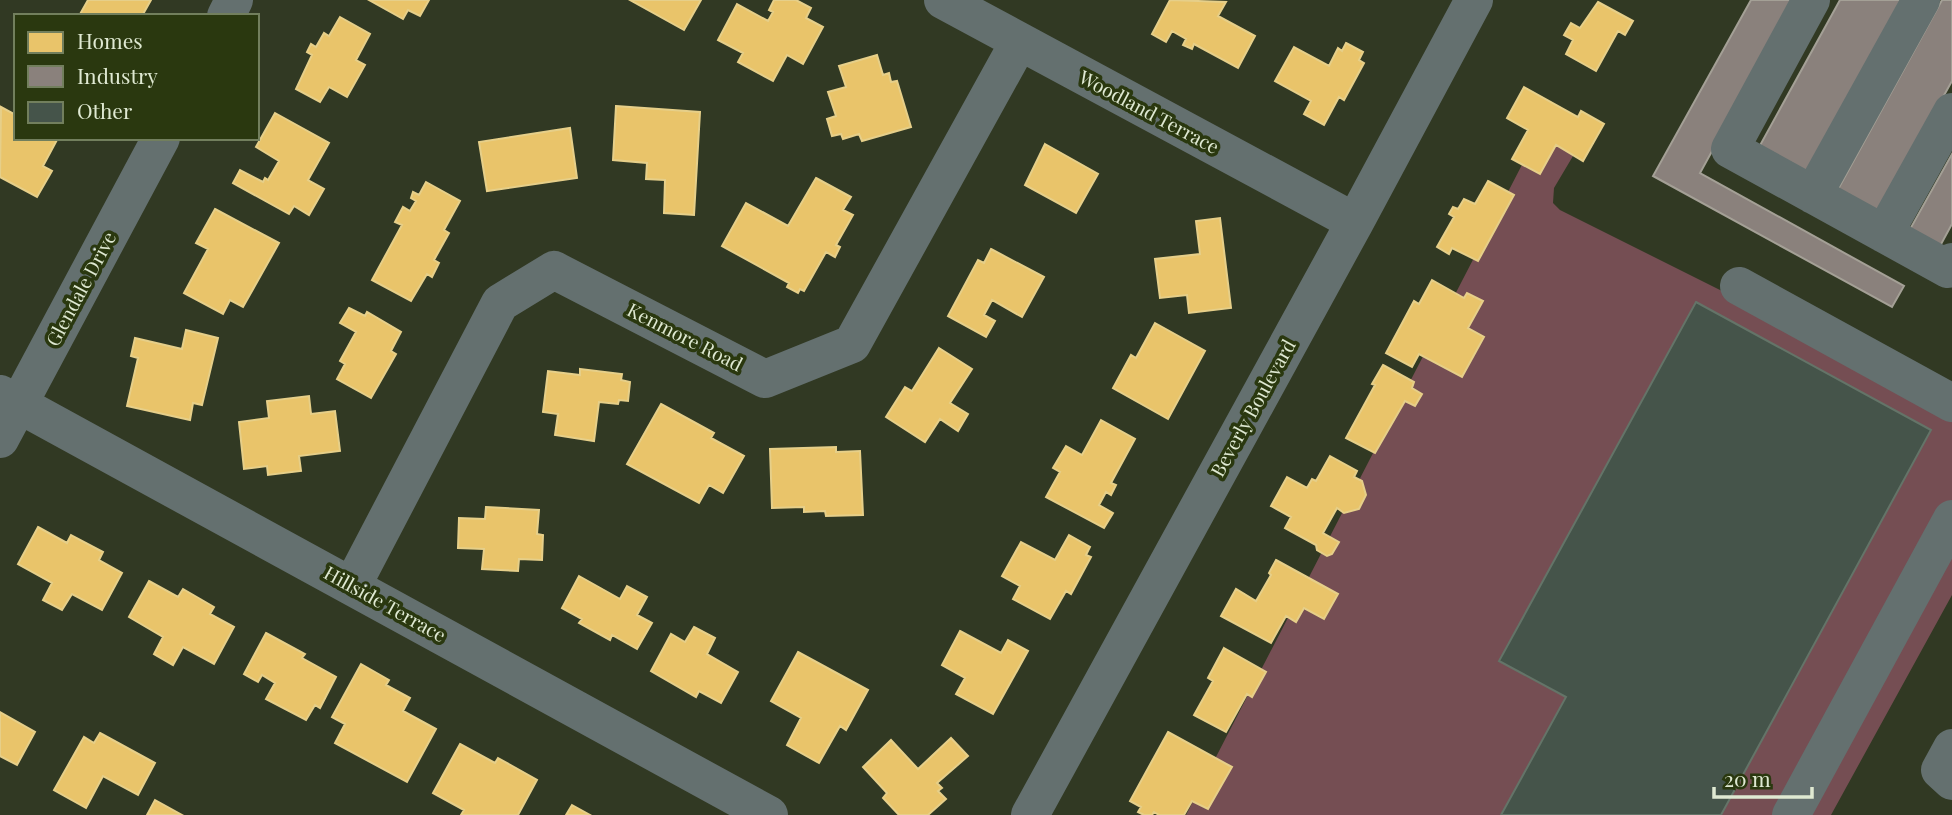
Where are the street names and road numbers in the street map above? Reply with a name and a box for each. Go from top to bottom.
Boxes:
street label: Woodland Terrace [1074,63,1224,159]
street label: Glendale Drive [39,227,121,350]
street label: Kenmore Road [623,296,748,376]
street label: Beverly Boulevard [1204,334,1301,481]
street label: Hillside Terrace [320,559,451,647]

